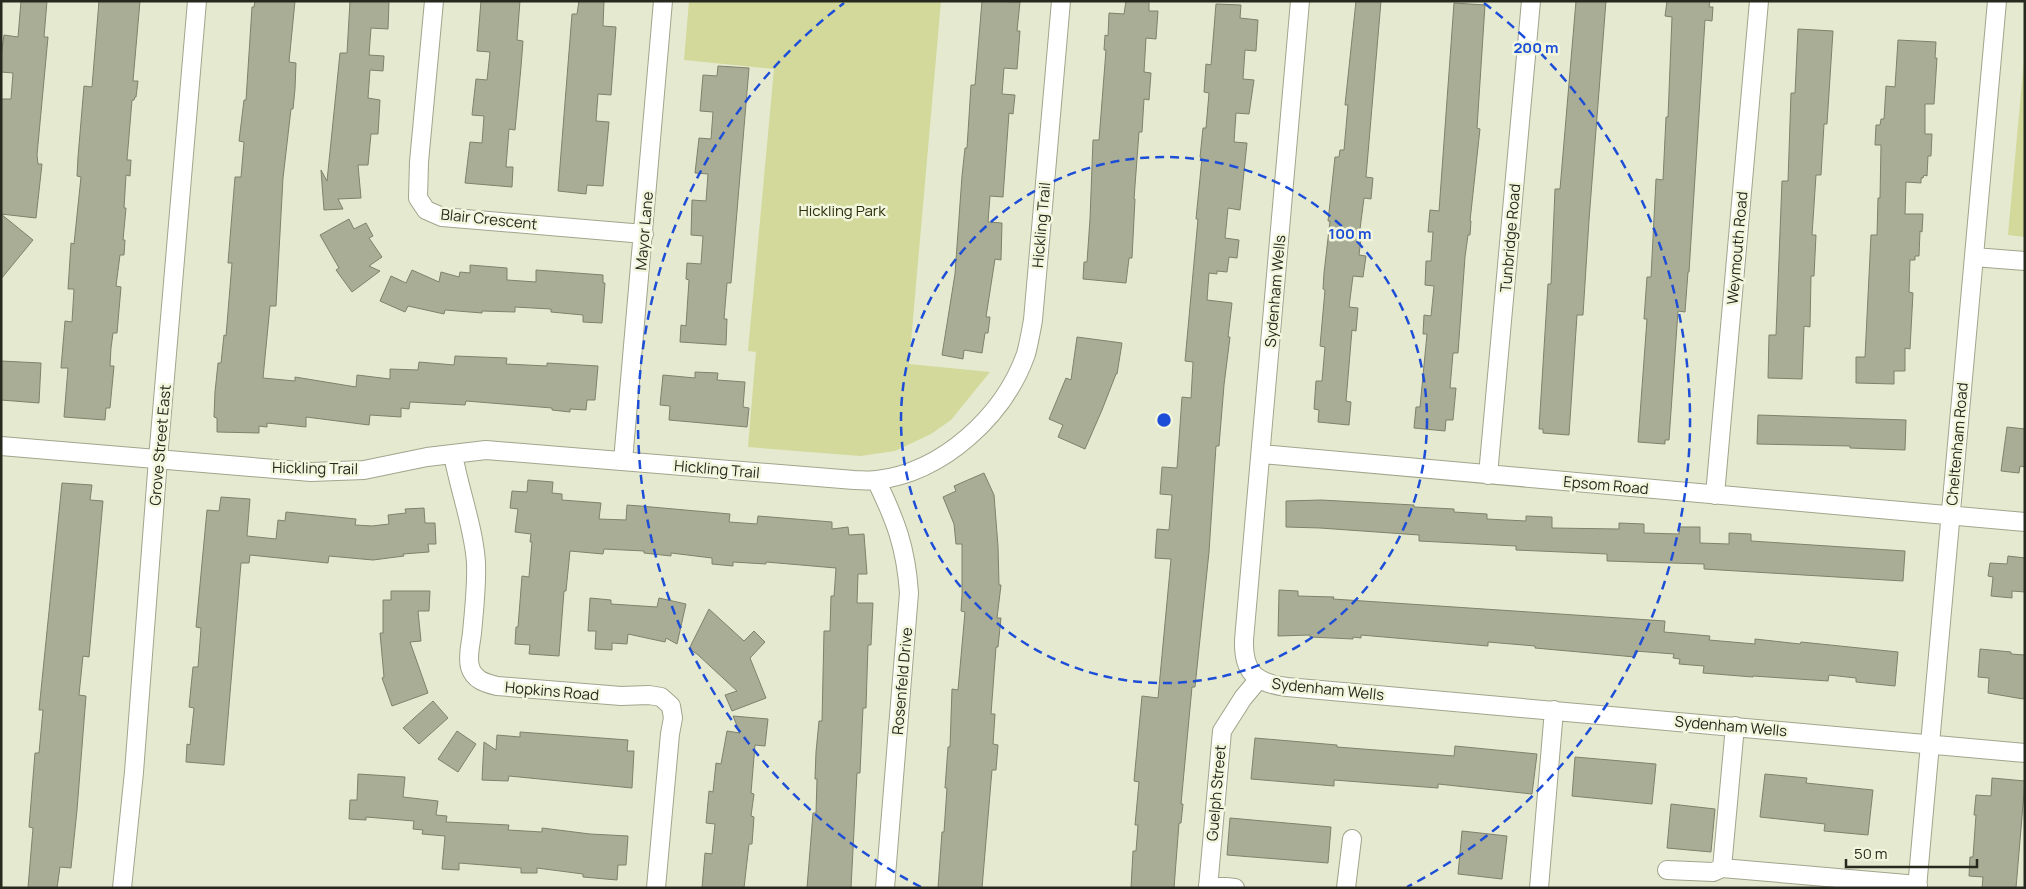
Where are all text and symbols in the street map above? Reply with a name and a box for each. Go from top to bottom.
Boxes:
text: 200 m [1513,37,1559,58]
street label: Hickling Trail [1027,181,1055,269]
street label: Tunbridge Road [1495,183,1525,293]
street label: Mayor Lane [630,191,658,271]
street label: Weymouth Road [1722,191,1752,305]
park label: Hickling Park [798,200,886,221]
street label: Blair Crescent [440,203,538,235]
text: 100 m [1329,223,1371,244]
street label: Sydenham Wells [1260,234,1290,348]
street label: Cheltenham Road [1941,382,1973,506]
street label: Grove Street East [144,384,176,506]
centre of rings [1155,411,1173,429]
street label: Hickling Trail [673,455,761,483]
street label: Hickling Trail [272,457,358,479]
street label: Epsom Road [1563,471,1649,499]
street label: Rosenfeld Drive [887,626,917,736]
street label: Sydenham Wells [1271,673,1385,705]
street label: Hopkins Road [504,676,600,706]
street label: Sydenham Wells [1674,711,1788,741]
street label: Guelph Street [1201,744,1231,842]
scale bar [1846,836,1977,868]
text: 50 m [1854,843,1888,864]

